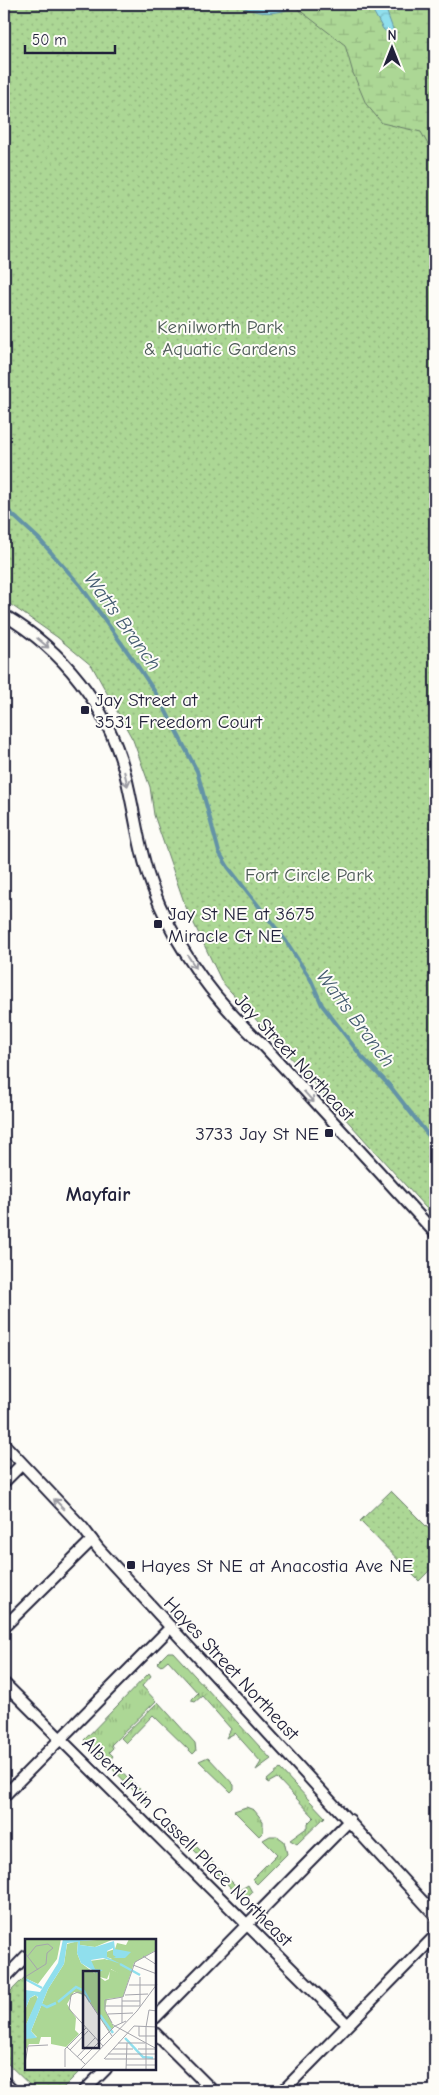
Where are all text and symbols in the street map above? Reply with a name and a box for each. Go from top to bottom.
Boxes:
scale bar [25,22,115,54]
north arrow [366,22,416,72]
text: N [387,27,397,44]
text: 50 m [32,31,67,49]
park label: Kenilworth Park & Aquatic Gardens [144,316,296,360]
water label: Watts Branch [79,568,166,675]
one-way arrow [37,637,50,648]
place label: Jay Street at 3531 Freedom Court [95,689,263,733]
marker: Jay Street at 3531 Freedom Court [79,704,91,716]
one-way arrow [122,771,131,787]
park label: Fort Circle Park [245,864,374,886]
place label: Jay St NE at 3675 Miracle Ct NE [168,903,315,947]
marker: Jay St NE at 3675 Miracle Ct NE [152,918,164,930]
one-way arrow [186,955,197,969]
water label: Watts Branch [312,965,400,1072]
street label: Jay Street Northeast [230,990,359,1126]
one-way arrow [304,1091,315,1104]
place label: 3733 Jay St NE [195,1123,319,1145]
marker: 3733 Jay St NE [323,1127,335,1139]
district label: Mayfair [66,1183,130,1206]
one-way arrow [53,1498,66,1510]
place label: Hayes St NE at Anacostia Ave NE [141,1555,413,1577]
marker: Hayes St NE at Anacostia Ave NE [125,1559,137,1571]
street label: Hayes Street Northeast [159,1592,304,1745]
street label: Albert Irvin Cassell Place Northeast [78,1732,297,1952]
inset map [25,1939,156,2070]

